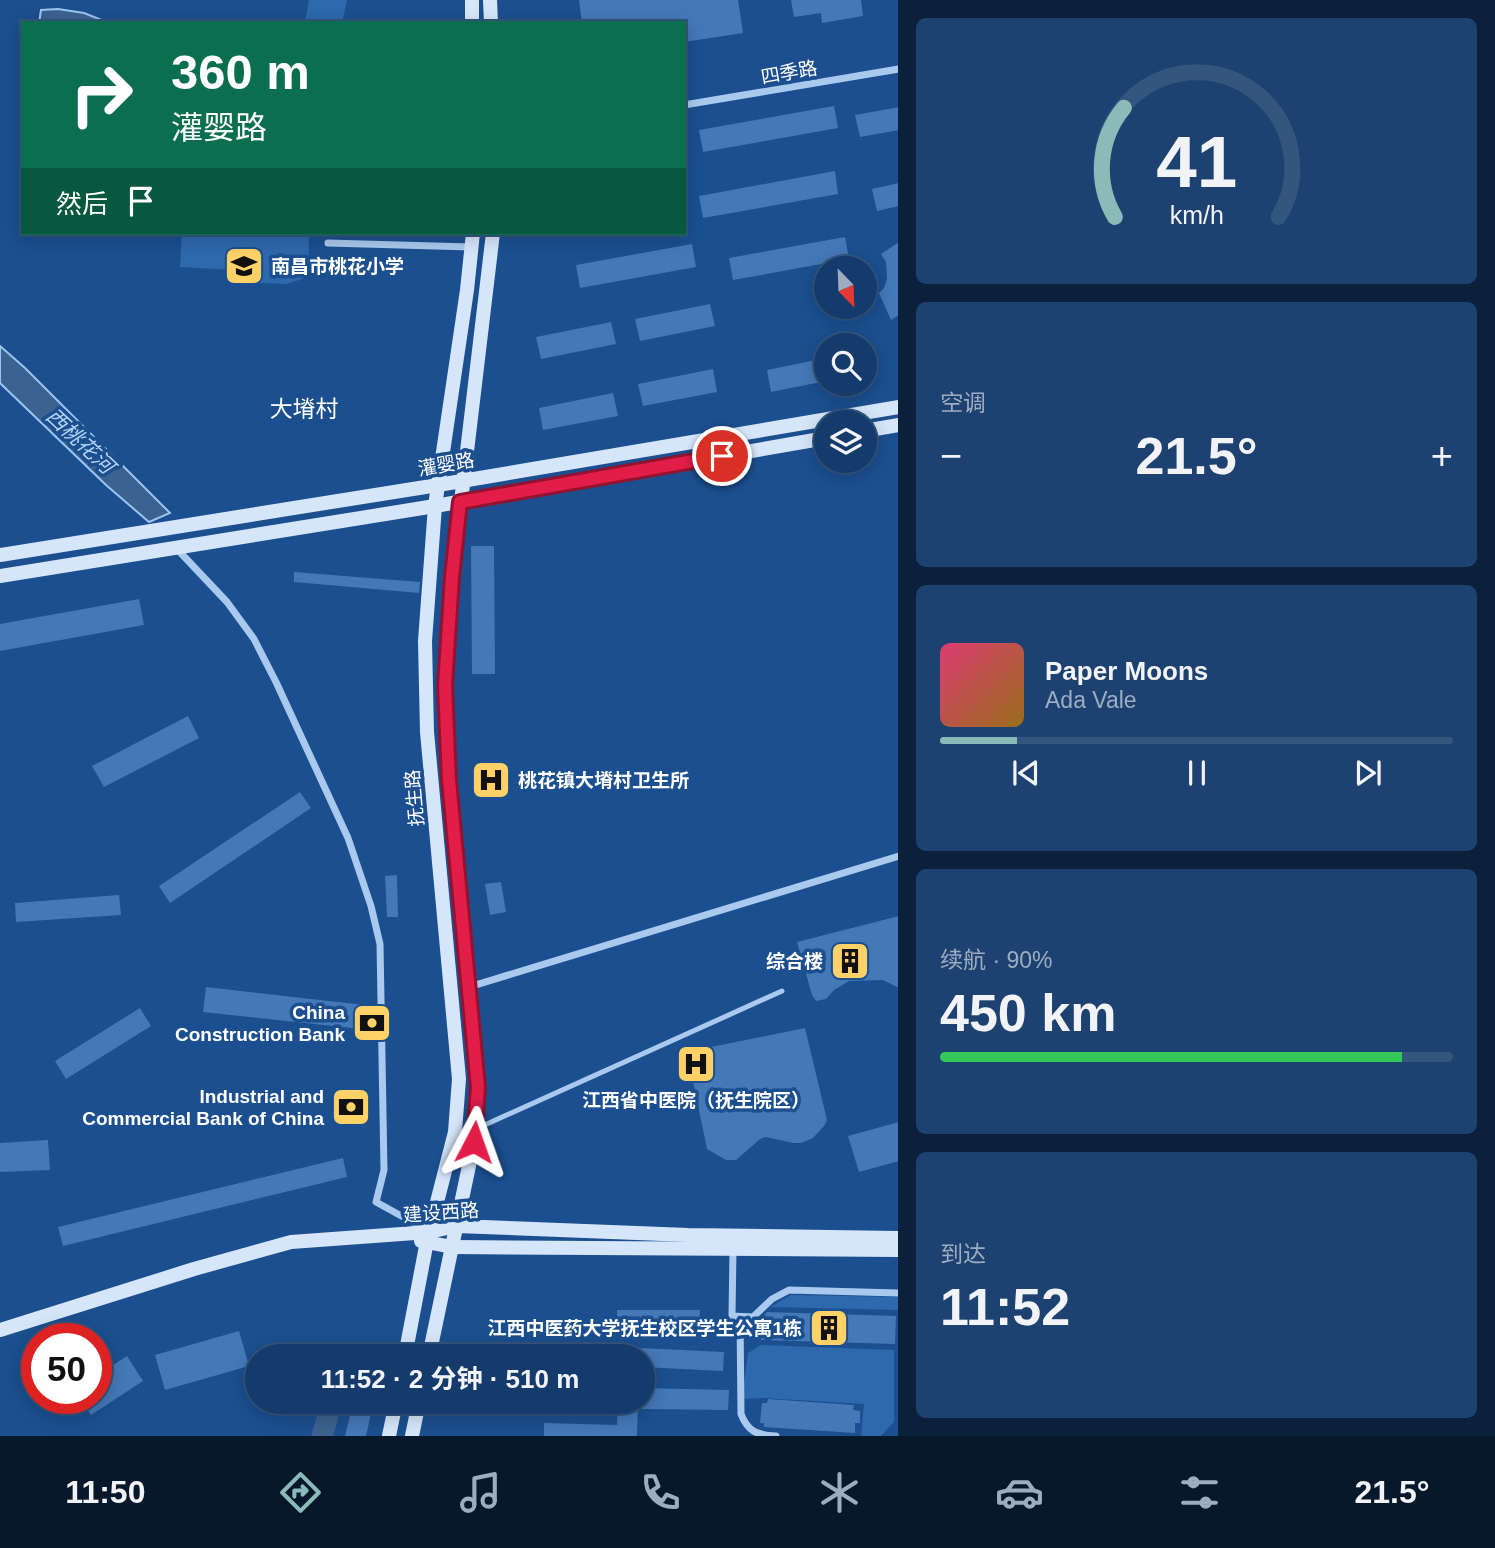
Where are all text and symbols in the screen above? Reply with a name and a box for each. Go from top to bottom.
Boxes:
text: 360 m [171,45,310,99]
icon: right [56,49,147,140]
street label: 四季路 [759,57,819,88]
text: 灌婴路 [171,110,267,146]
text: 41 [1156,121,1237,202]
icon: arrive [122,182,160,220]
text: 然后 [56,189,108,219]
text: km/h [1169,201,1224,229]
school or university icon: 南昌市桃花小学 [223,245,265,287]
place label: 南昌市桃花小学 [271,256,404,277]
north arrow [814,256,877,318]
map controls [814,256,877,473]
button: search [814,333,877,396]
text: 空调 [940,390,986,416]
district label: 大塉村 [270,396,339,422]
water label: 西桃花河 [42,404,122,480]
button: layers [814,410,877,473]
pin [692,426,752,486]
text: 21.5° [1135,427,1258,485]
text: − [940,435,962,477]
text: + [1431,435,1453,477]
icon: arrive [703,437,741,475]
street label: 灌婴路 [416,449,476,480]
text: Paper Moons [1045,656,1208,686]
text: Ada Vale [1045,687,1137,713]
icon: previous [1007,754,1045,792]
icon: pause [1178,754,1216,792]
icon: next [1349,754,1387,792]
hospital icon: 桃花镇大塉村卫生所 [470,759,512,801]
street label: 抚生路 [402,769,427,827]
place label: 桃花镇大塉村卫生所 [518,770,689,791]
building icon: 综合楼 [829,940,871,982]
text: 续航 · 90% [940,947,1052,973]
place label: 综合楼 [766,951,823,972]
text: 450 km [940,984,1116,1042]
place label: China Construction Bank [175,1002,345,1045]
bank icon: China Construction Bank [351,1002,393,1044]
hospital icon: 江西省中医院（抚生院区） [675,1043,717,1085]
place label: Industrial and Commercial Bank of China [82,1086,324,1129]
bank icon: Industrial and Commercial Bank of China [330,1086,372,1128]
place label: 江西省中医院（抚生院区） [582,1090,810,1111]
position arrow [437,1105,511,1179]
street label: 建设西路 [402,1199,480,1226]
text: 到达 [940,1241,986,1267]
text: 11:52 [940,1278,1070,1336]
building icon: 江西中医药大学抚生校区学生公寓1栋 [808,1307,850,1349]
place label: 江西中医药大学抚生校区学生公寓1栋 [487,1318,802,1339]
speed limit sign: 50 [21,1323,112,1414]
text: 11:52 · 2 分钟 · 510 m [321,1364,579,1394]
icon: directions [276,1468,325,1517]
icon: music [456,1468,505,1517]
icon: phone [636,1468,685,1517]
icon: climate [815,1468,864,1517]
icon: car [995,1468,1044,1517]
icon: filters [1175,1468,1224,1517]
text: 11:50 [65,1474,145,1510]
text: 21.5° [1354,1474,1430,1510]

